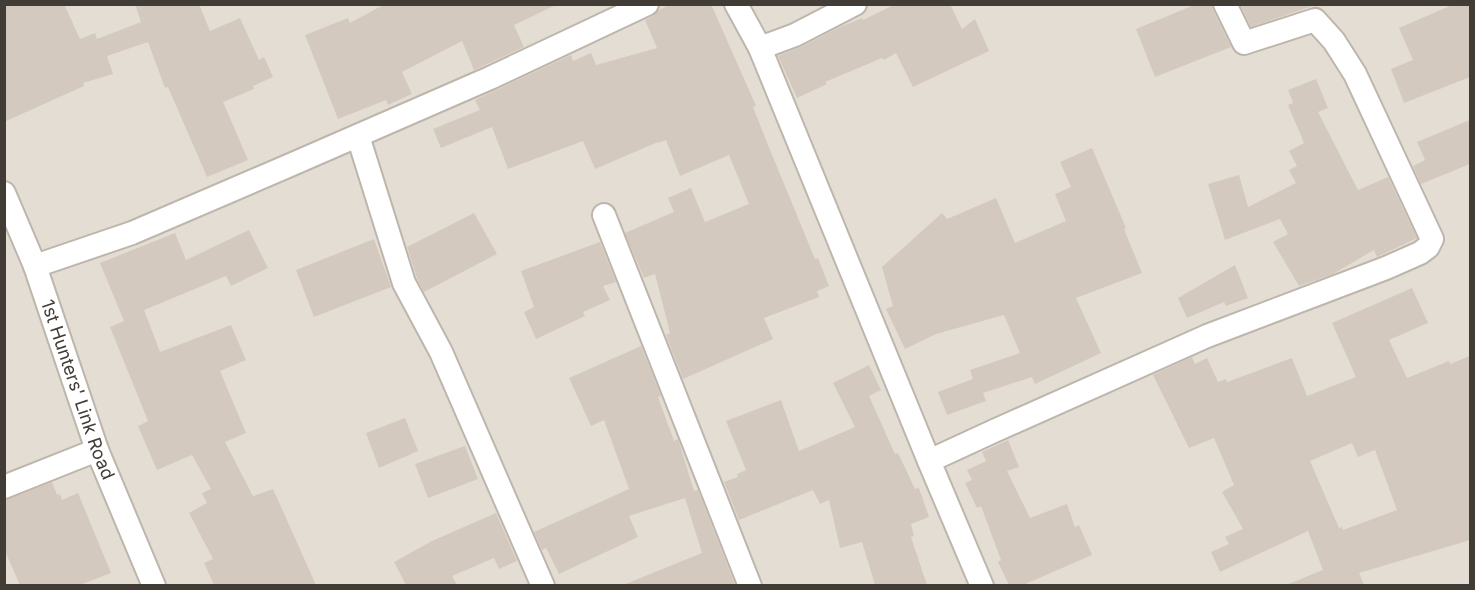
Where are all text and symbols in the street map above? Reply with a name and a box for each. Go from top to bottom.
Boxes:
street label: 1st Hunters' Link Road [37,297,119,483]

